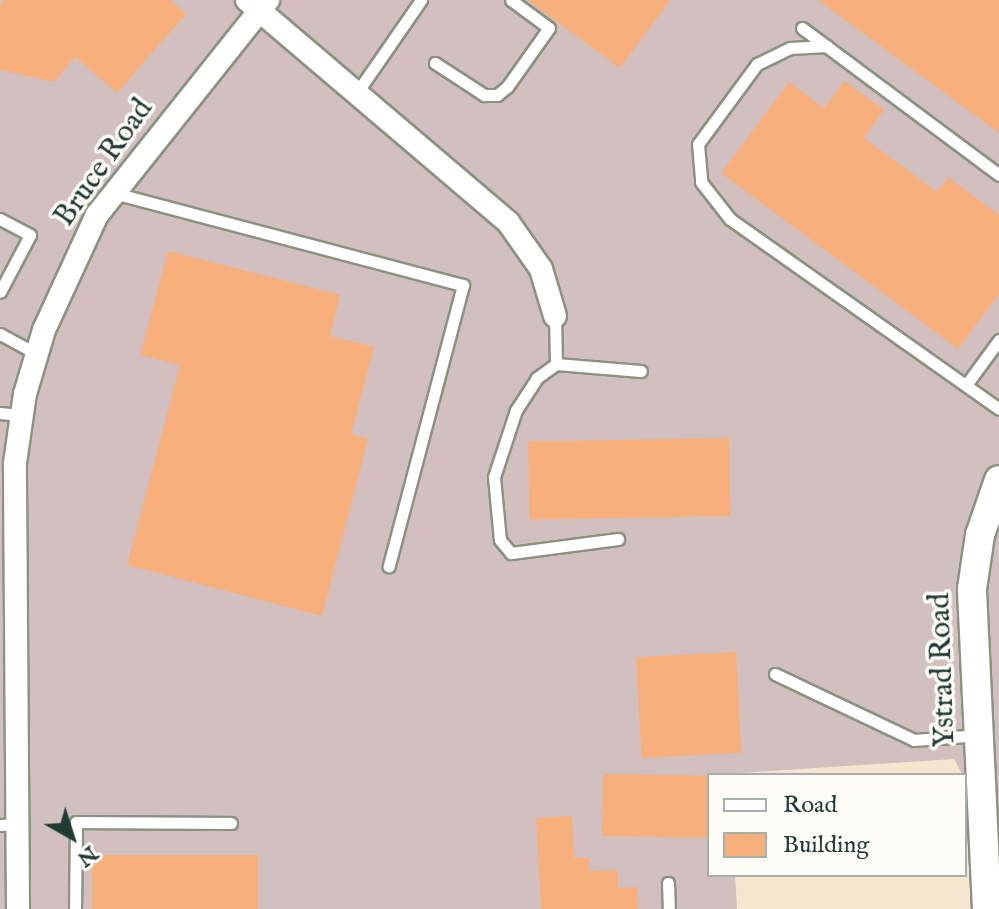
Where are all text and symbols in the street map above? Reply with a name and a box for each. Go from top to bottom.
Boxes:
street label: Bruce Road [47,92,161,234]
street label: Ystrad Road [922,592,964,748]
legend [707,773,967,877]
text: Road [783,790,837,821]
north arrow [32,797,112,877]
text: Building [783,830,869,861]
text: N [71,839,103,873]

